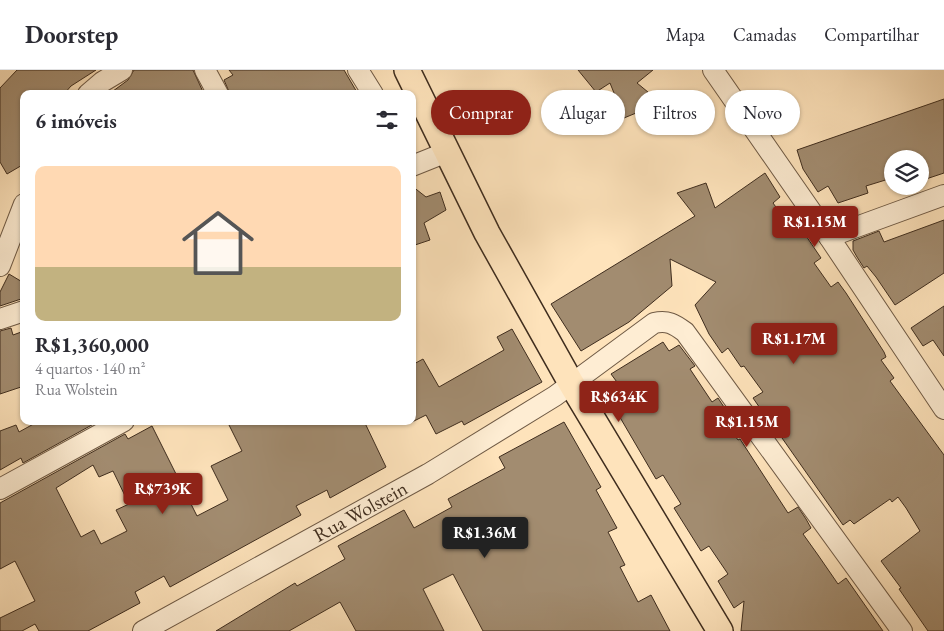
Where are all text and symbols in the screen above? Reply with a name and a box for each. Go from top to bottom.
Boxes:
text: Doorstep [25,19,118,50]
text: Mapa [666,23,705,46]
text: Camadas [733,23,796,46]
text: Compartilhar [824,23,919,46]
chip: Comprar [431,90,531,135]
chip: Alugar [541,90,625,135]
chip: Filtros [635,90,715,135]
chip: Novo [725,90,800,135]
icon: filters [373,106,401,134]
text: 6 imóveis [35,107,117,134]
map controls [884,150,929,195]
button: layers [884,150,929,195]
icon: home [173,198,263,288]
pin: R$1.15M [769,206,861,248]
text: R$1.15M [783,211,847,232]
pin: R$1.17M [748,322,840,365]
text: R$1.17M [762,328,826,349]
text: R$1,360,000 [35,331,149,358]
text: 4 quartos · 140 m² [35,358,146,379]
text: Rua Wolstein [35,379,118,400]
pin: R$634K [578,380,660,423]
text: R$634K [590,386,648,407]
pin: R$1.15M [701,406,793,448]
text: R$1.15M [715,411,779,432]
pin: R$739K [122,472,204,515]
street label: Rua Wolstein [309,475,412,548]
text: R$739K [134,478,192,499]
pin: R$1.36M [439,516,531,559]
text: R$1.36M [453,522,517,543]

